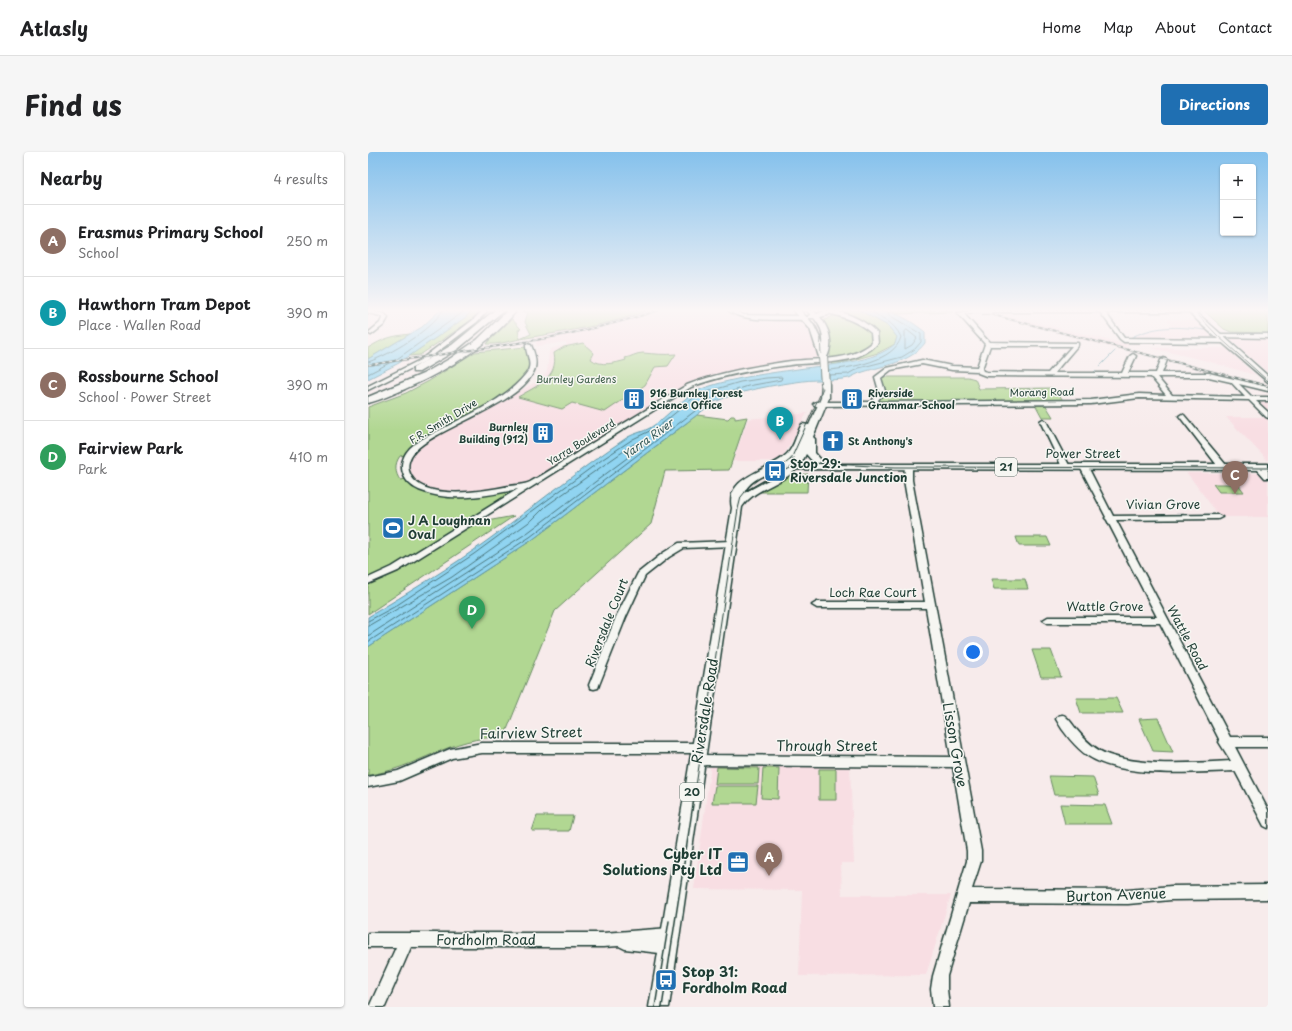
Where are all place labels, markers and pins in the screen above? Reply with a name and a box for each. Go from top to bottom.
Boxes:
place label: 916 Burnley Forest Science Office [650,385,743,412]
place label: Riverside Grammar School [868,385,955,412]
building icon: 916 Burnley Forest Science Office [621,386,647,412]
building icon: Riverside Grammar School [839,386,865,412]
pin: B [767,407,793,440]
place label: Burnley Building (912) [459,419,528,446]
building icon: Burnley Building (912) [530,420,556,446]
church icon: St Anthony's [820,428,846,454]
place label: St Anthony's [848,433,913,449]
place label: Stop 29: Riversdale Junction [790,454,907,486]
bus stop icon: Stop 29: Riversdale Junction [762,458,788,484]
pin: C [1222,461,1248,494]
place label: J A Loughnan Oval [408,511,491,543]
sports icon: J A Loughnan Oval [380,515,406,541]
pin: D [459,596,485,629]
place label: Cyber IT Solutions Pty Ltd [603,843,723,880]
pin: A [756,843,782,876]
office icon: Cyber IT Solutions Pty Ltd [725,849,751,875]
place label: Stop 31: Fordholm Road [682,961,787,998]
bus stop icon: Stop 31: Fordholm Road [653,967,679,993]

